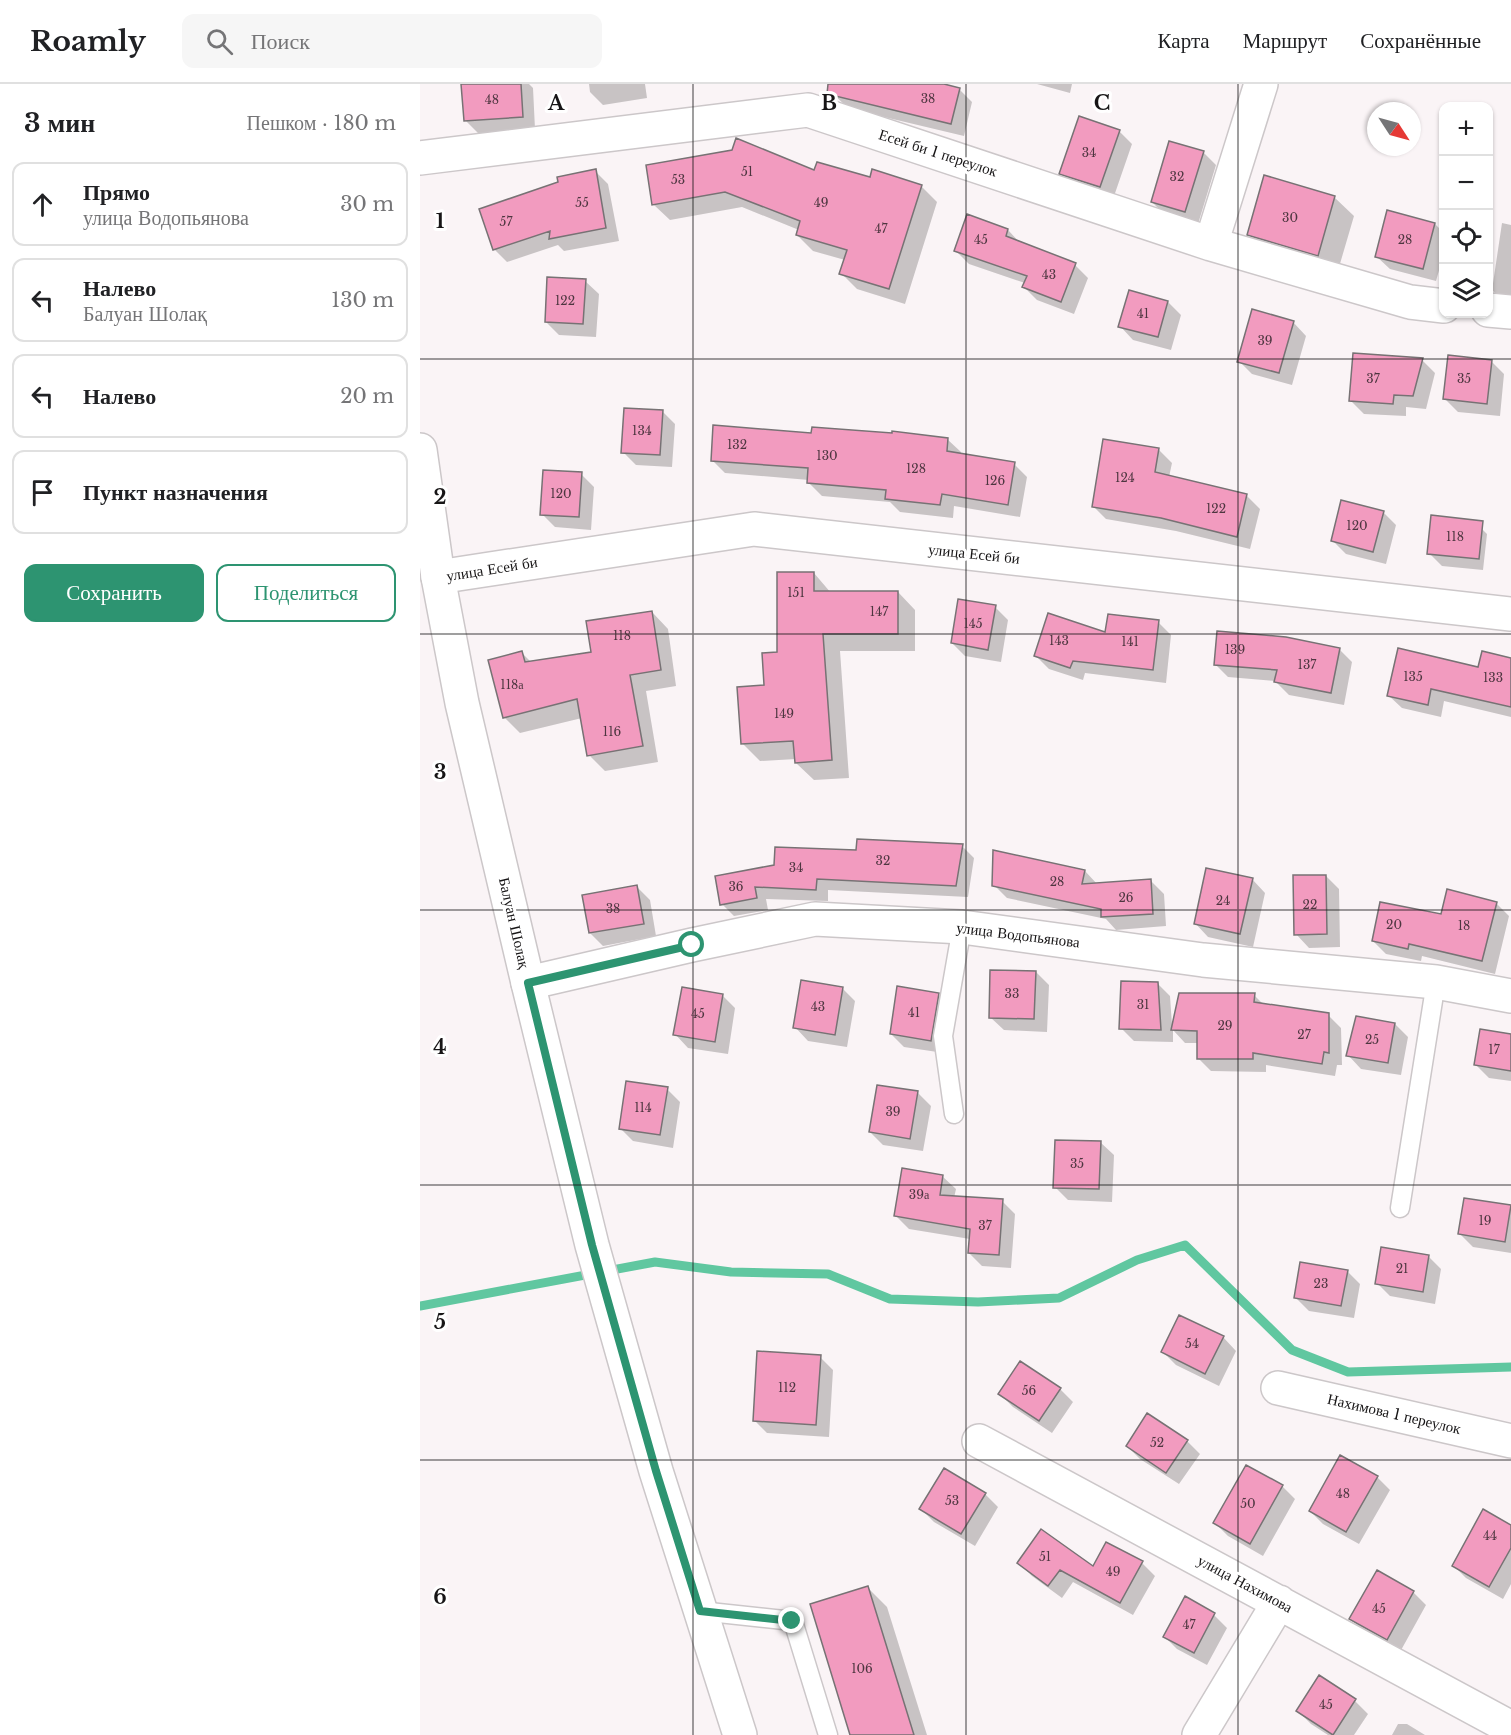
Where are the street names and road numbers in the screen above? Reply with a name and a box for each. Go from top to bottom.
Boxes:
street label: Есей би 1 переулок [876,124,1001,181]
street label: улица Есей би [927,539,1021,568]
street label: улица Есей би [445,552,539,585]
street label: Балуан Шолақ [495,875,534,971]
street label: улица Водопьянова [955,917,1081,952]
street label: Нахимова 1 переулок [1326,1389,1463,1438]
street label: улица Нахимова [1194,1551,1296,1617]

